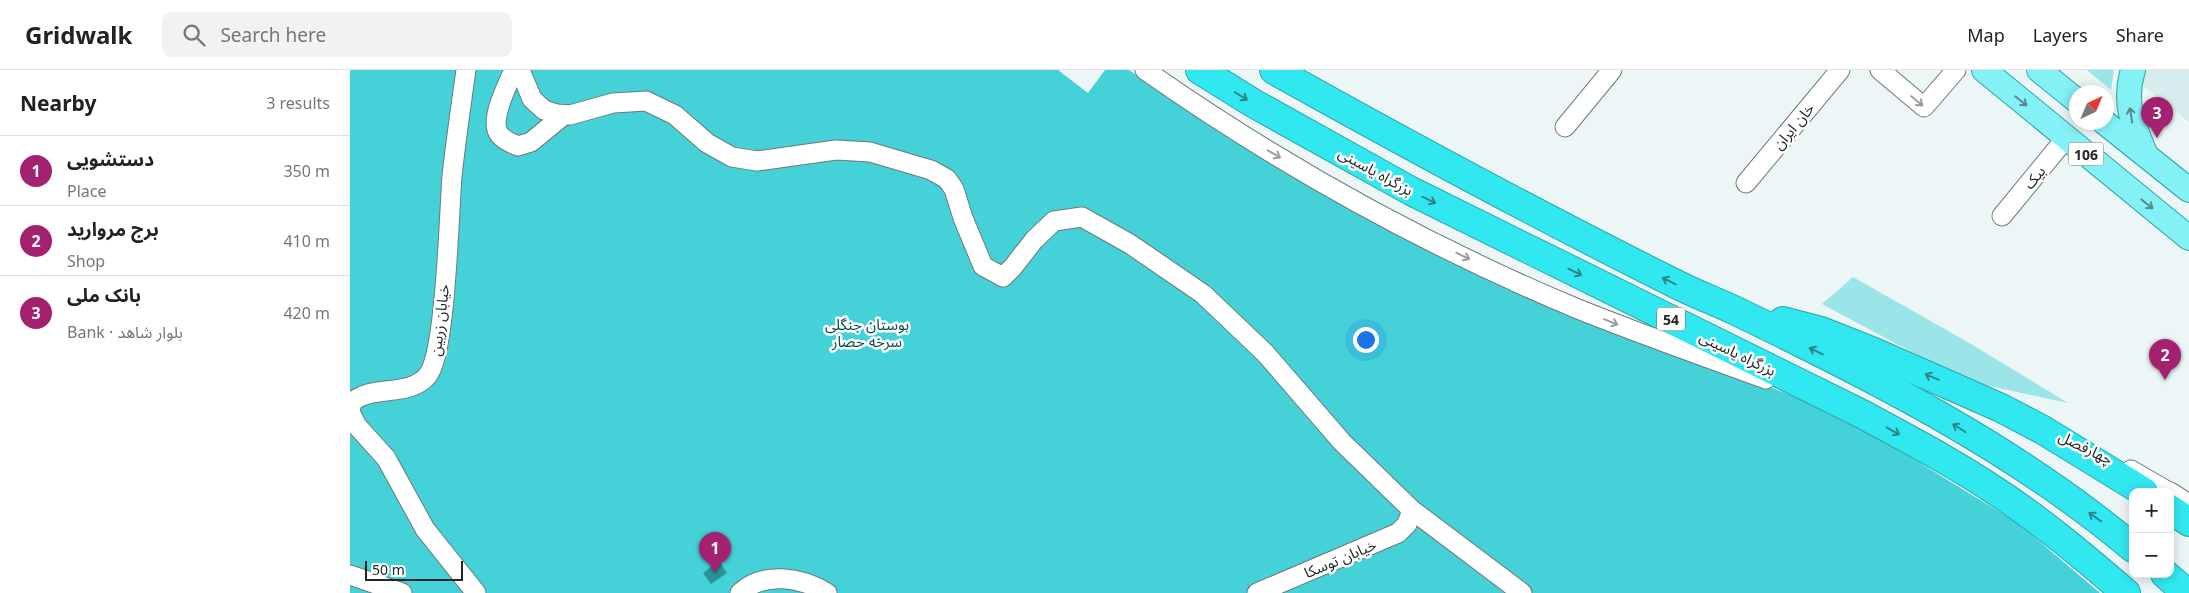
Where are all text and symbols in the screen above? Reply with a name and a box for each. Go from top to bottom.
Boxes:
search box [162,12,512,57]
text: Gridwalk [25,18,132,51]
icon: search [180,21,208,49]
text: Search here [220,22,326,48]
text: Map [1967,23,2005,47]
text: Layers [2033,23,2088,47]
text: Share [2116,23,2164,47]
north arrow [2069,85,2114,130]
text: Nearby [20,89,96,117]
one-way arrow [1234,91,1248,101]
text: 3 results [266,92,330,114]
one-way arrow [2015,95,2028,107]
one-way arrow [1910,96,1923,107]
pin: 3 [2141,97,2173,138]
street label: خان ایران [1768,98,1818,153]
one-way arrow [2126,107,2136,123]
street label: بزرگراه یاسینی [1335,142,1417,200]
road number: 106 [2068,142,2104,166]
text: دستشویی [67,146,154,172]
one-way arrow [1266,149,1280,159]
text: 1 [31,160,41,182]
text: 350 m [283,160,330,182]
street label: بیک [2019,161,2049,193]
text: Place [67,180,107,202]
one-way arrow [1421,196,1436,205]
one-way arrow [2140,198,2153,209]
text: برج مروارید [67,216,159,242]
text: 2 [31,230,41,252]
text: 410 m [283,230,330,252]
text: Shop [67,250,105,272]
one-way arrow [1455,251,1470,261]
one-way arrow [1567,268,1582,277]
one-way arrow [1662,276,1677,286]
text: بانک ملی [67,282,141,308]
street label: خیابان زربین [425,283,453,357]
text: 3 [31,302,41,324]
text: 420 m [283,302,330,324]
road number: 54 [1657,308,1685,330]
park label: بوستان جنگلی سرخه حصار [825,314,909,351]
one-way arrow [1603,318,1619,327]
text: Bank · بلوار شاهد [67,321,183,343]
street label: بزرگراه یاسینی [1697,326,1779,380]
your location [1353,327,1379,353]
pin: 2 [2149,339,2181,380]
one-way arrow [1809,346,1824,355]
one-way arrow [1925,371,1940,381]
one-way arrow [1952,422,1966,433]
street label: چهارفصل [2055,425,2116,470]
one-way arrow [1885,426,1899,436]
map controls [2129,488,2174,578]
button: + [2129,488,2174,533]
one-way arrow [2088,512,2102,522]
pin: 1 [699,532,731,573]
button: − [2129,533,2174,578]
street label: خیابان توسکا [1301,534,1379,582]
scale bar [365,558,462,581]
text: 50 m [372,560,405,579]

